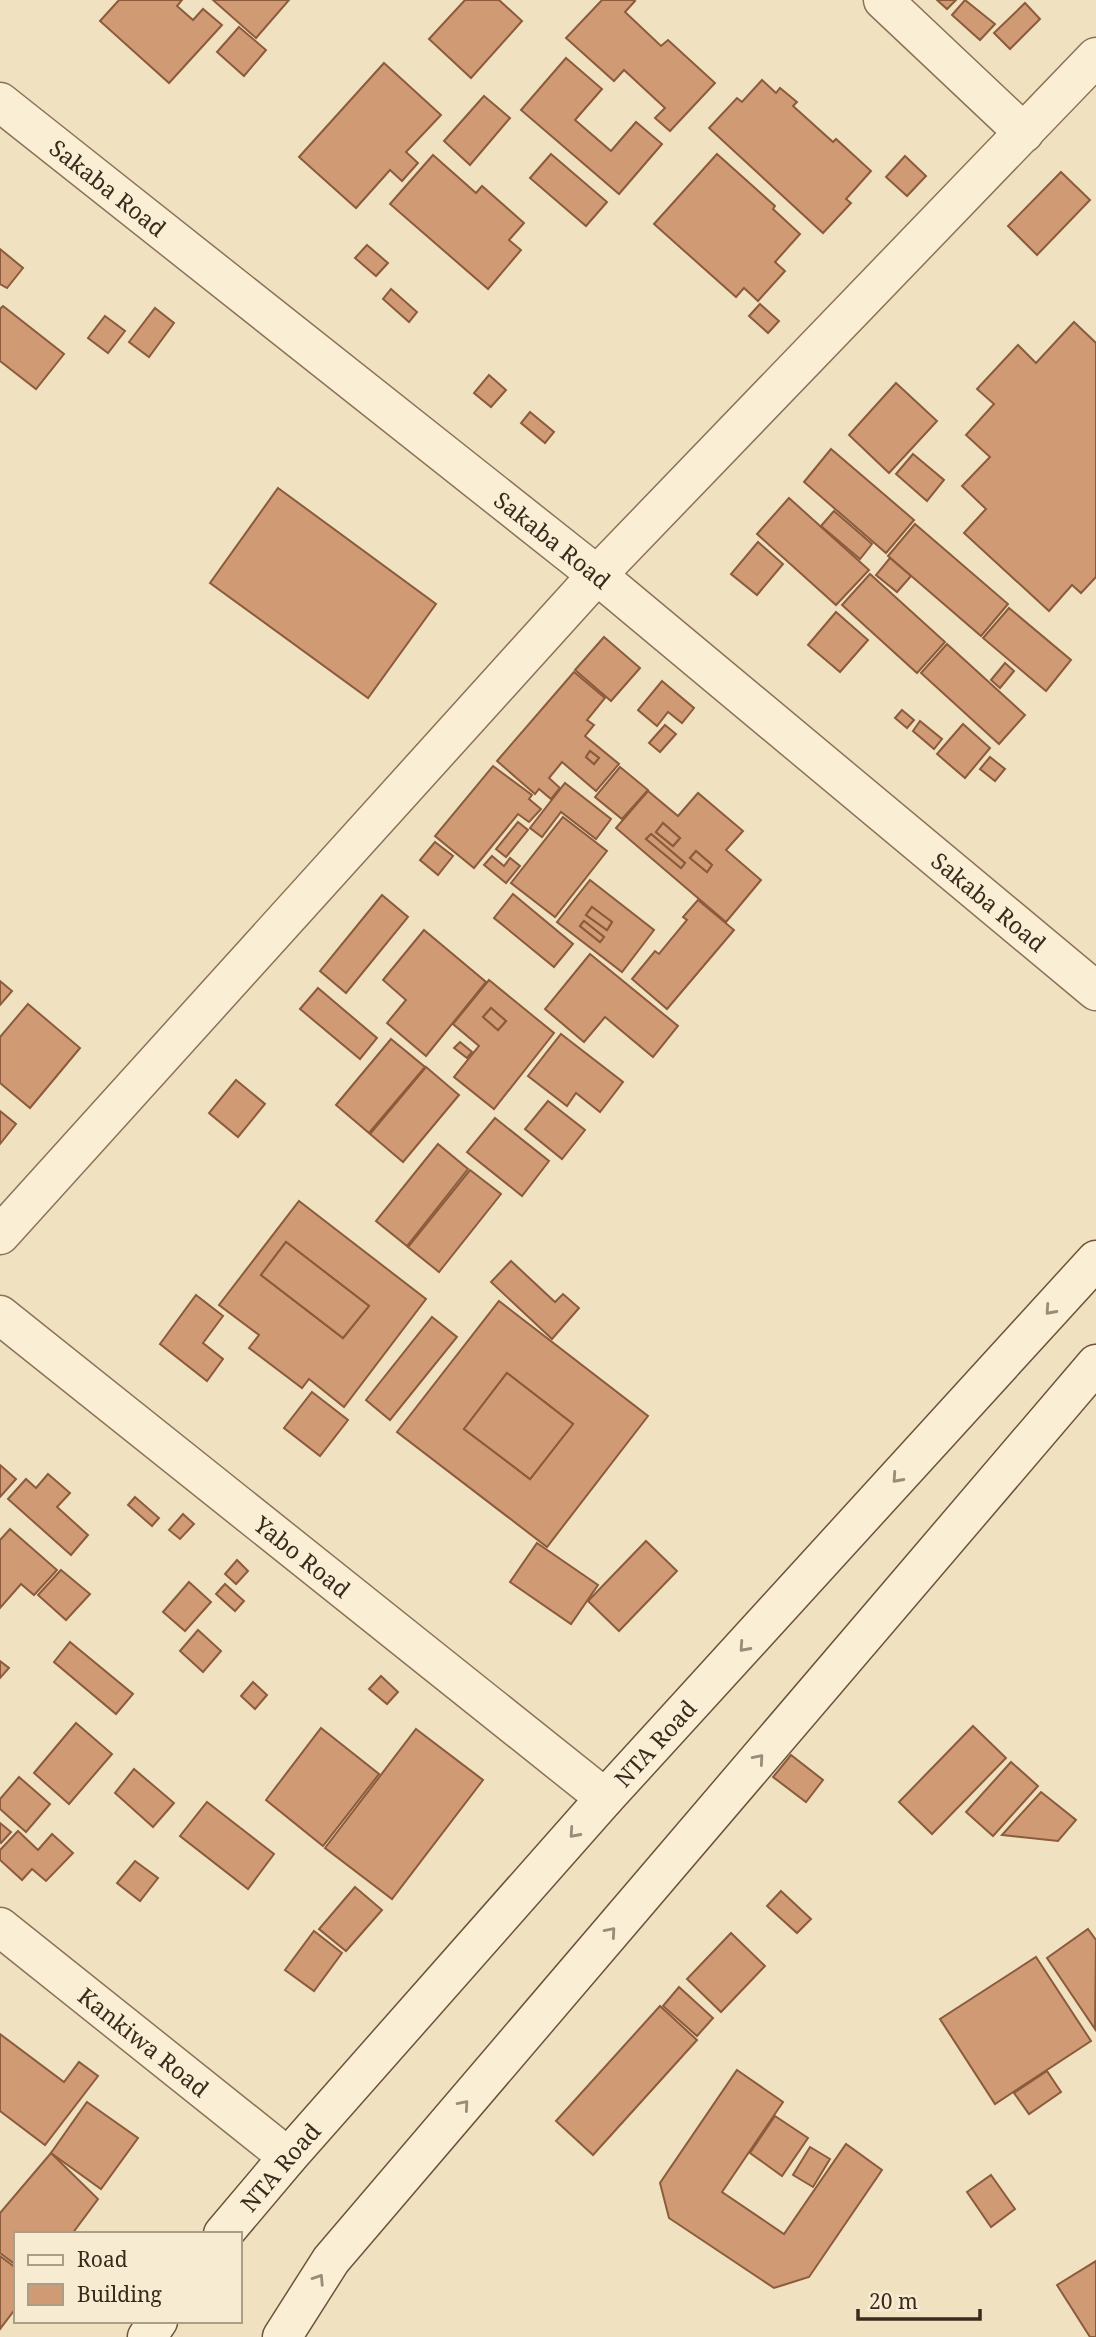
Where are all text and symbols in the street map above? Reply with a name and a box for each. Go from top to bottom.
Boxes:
street label: Sakaba Road [43,132,173,244]
street label: Sakaba Road [488,484,618,596]
street label: Sakaba Road [925,845,1053,959]
one-way arrow [1046,1302,1058,1315]
one-way arrow [893,1470,905,1483]
street label: Yabo Road [247,1508,357,1605]
one-way arrow [739,1639,752,1652]
street label: NTA Road [607,1692,703,1794]
one-way arrow [751,1754,763,1767]
one-way arrow [570,1825,583,1838]
one-way arrow [603,1927,616,1939]
street label: Kankiwa Road [72,1980,216,2104]
one-way arrow [456,2100,468,2113]
street label: NTA Road [233,2116,327,2218]
legend [14,2232,242,2323]
text: Road [77,2245,128,2273]
one-way arrow [310,2274,323,2287]
scale bar [858,2278,981,2322]
text: Building [77,2280,162,2308]
text: 20 m [869,2287,918,2315]

